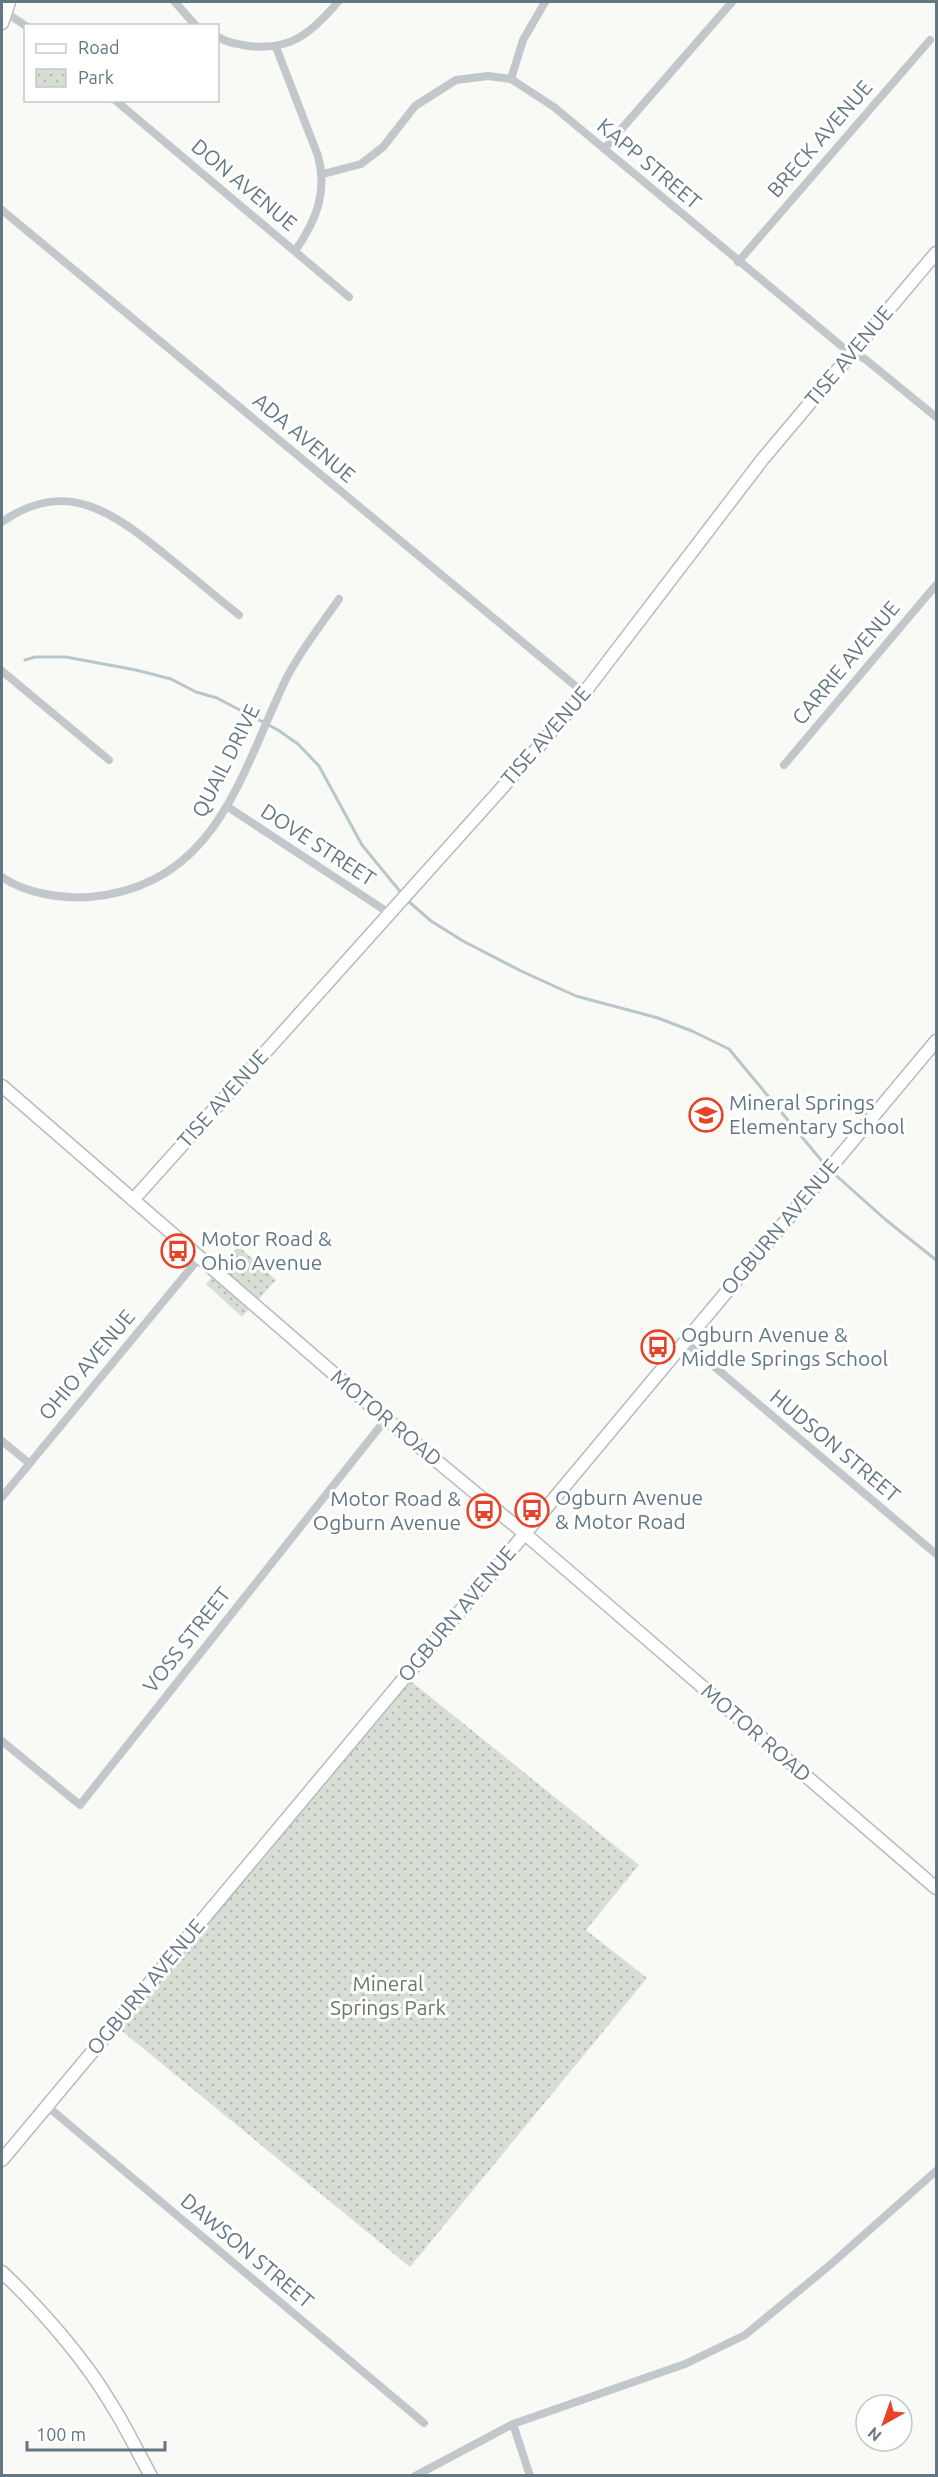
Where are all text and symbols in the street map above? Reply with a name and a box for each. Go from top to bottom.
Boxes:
legend [24,24,219,102]
text: Road [78,37,120,57]
text: Park [78,67,114,87]
street label: BRECK AVENUE [762,75,877,202]
street label: KAPP STREET [593,113,707,214]
street label: DON AVENUE [187,133,302,235]
street label: TISE AVENUE [799,300,897,410]
street label: ADA AVENUE [249,388,360,487]
street label: CARRIE AVENUE [787,596,904,729]
street label: TISE AVENUE [496,681,595,790]
street label: QUAIL DRIVE [186,700,264,821]
street label: DOVE STREET [257,798,381,890]
street label: TISE AVENUE [172,1044,272,1152]
place label: Mineral Springs Elementary School [729,1090,905,1138]
school or university icon: Mineral Springs Elementary School [688,1097,724,1133]
street label: OGBURN AVENUE [716,1154,843,1299]
place label: Motor Road & Ohio Avenue [201,1226,332,1274]
bus stop icon: Motor Road & Ohio Avenue [160,1233,196,1269]
street label: OHIO AVENUE [33,1304,139,1424]
place label: Ogburn Avenue & Middle Springs School [681,1322,888,1370]
bus stop icon: Ogburn Avenue & Middle Springs School [640,1329,676,1365]
street label: MOTOR ROAD [326,1364,447,1471]
street label: HUDSON STREET [766,1384,906,1507]
place label: Ogburn Avenue & Motor Road [555,1485,703,1533]
place label: Motor Road & Ogburn Avenue [313,1486,461,1534]
bus stop icon: Ogburn Avenue & Motor Road [514,1492,550,1528]
bus stop icon: Motor Road & Ogburn Avenue [466,1493,502,1529]
street label: OGBURN AVENUE [393,1541,520,1686]
street label: VOSS STREET [138,1582,235,1697]
street label: MOTOR ROAD [697,1678,816,1786]
street label: OGBURN AVENUE [82,1914,209,2059]
park label: Mineral Springs Park [330,1971,446,2019]
street label: DAWSON STREET [177,2188,319,2313]
north arrow [854,2393,914,2453]
scale bar [27,2414,165,2452]
text: 100 m [36,2424,86,2444]
text: N [864,2424,885,2445]

